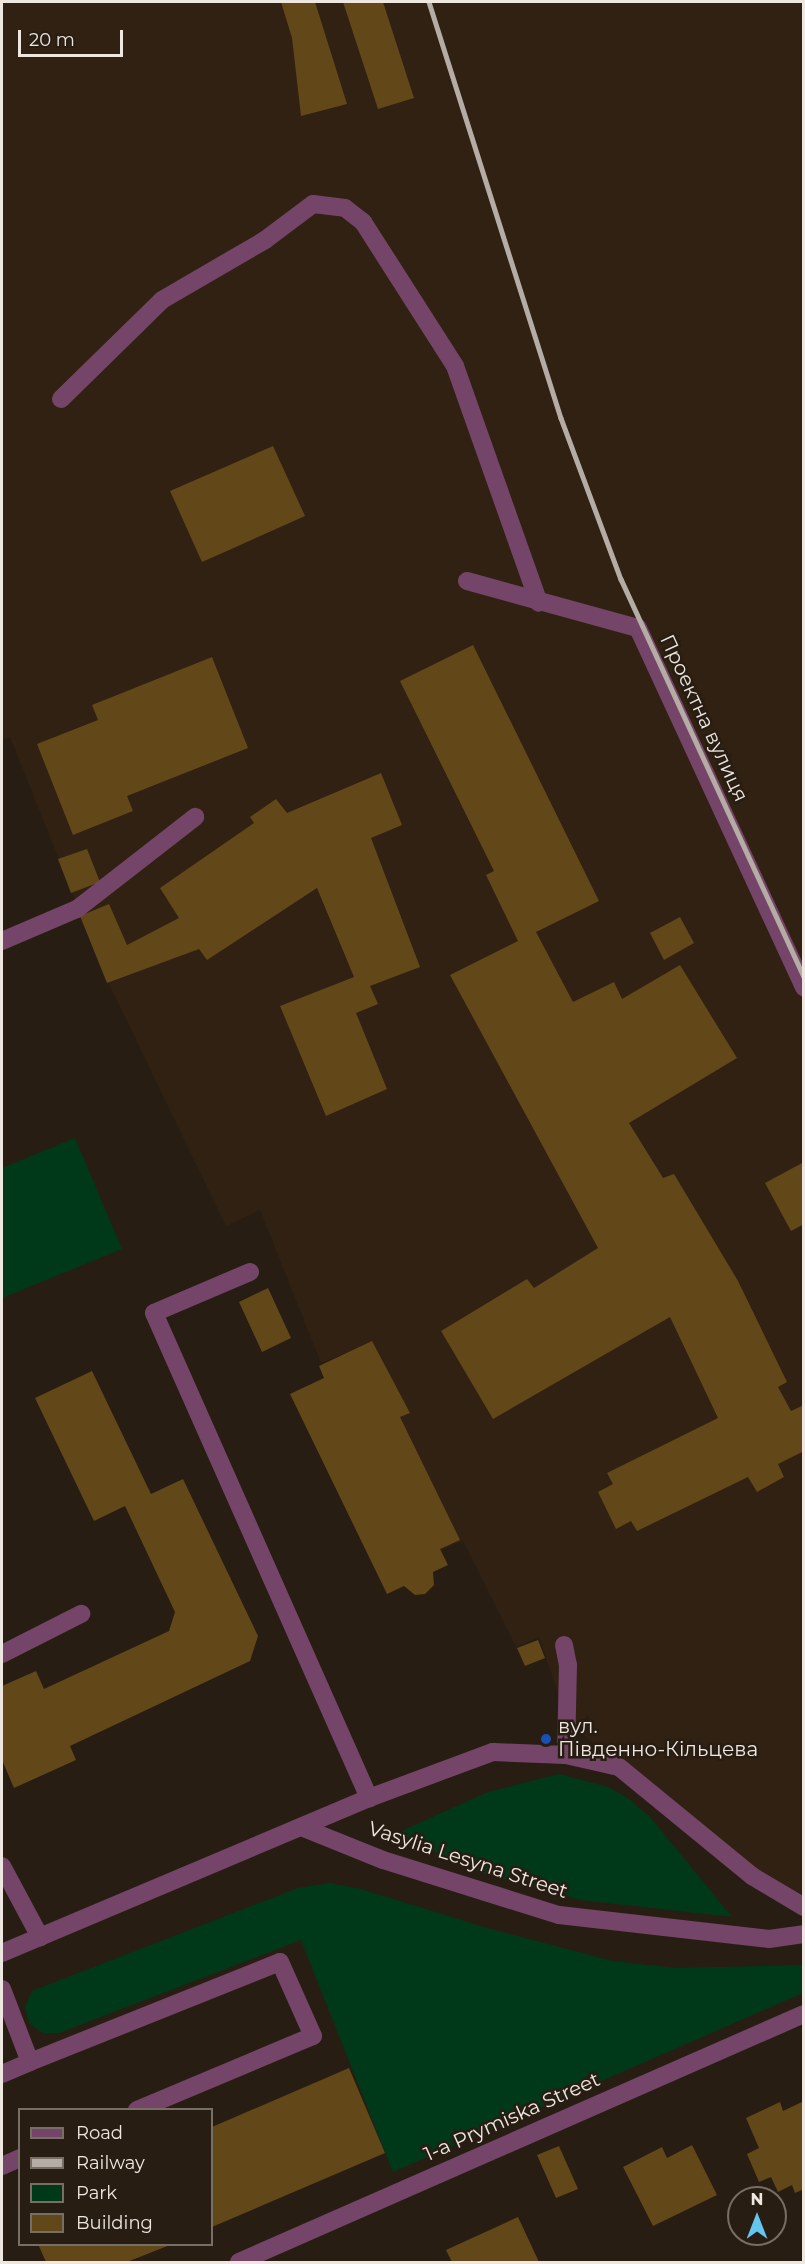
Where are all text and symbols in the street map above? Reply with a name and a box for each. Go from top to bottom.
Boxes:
scale bar [21,18,126,56]
text: 20 m [29,29,75,51]
street label: Проектна вулиця [655,631,753,805]
place label: вул. Південно-Кільцева [558,1715,758,1762]
marker: вул. Південно-Кільцева [539,1732,553,1746]
street label: Vasylia Lesyna Street [365,1816,571,1904]
street label: 1-a Prymiska Street [420,2067,604,2167]
legend [18,2108,213,2246]
text: Road [76,2122,123,2144]
text: Railway [76,2152,145,2174]
text: Park [76,2182,117,2204]
north arrow [727,2186,787,2246]
text: N [751,2190,763,2209]
text: Building [76,2212,153,2234]

